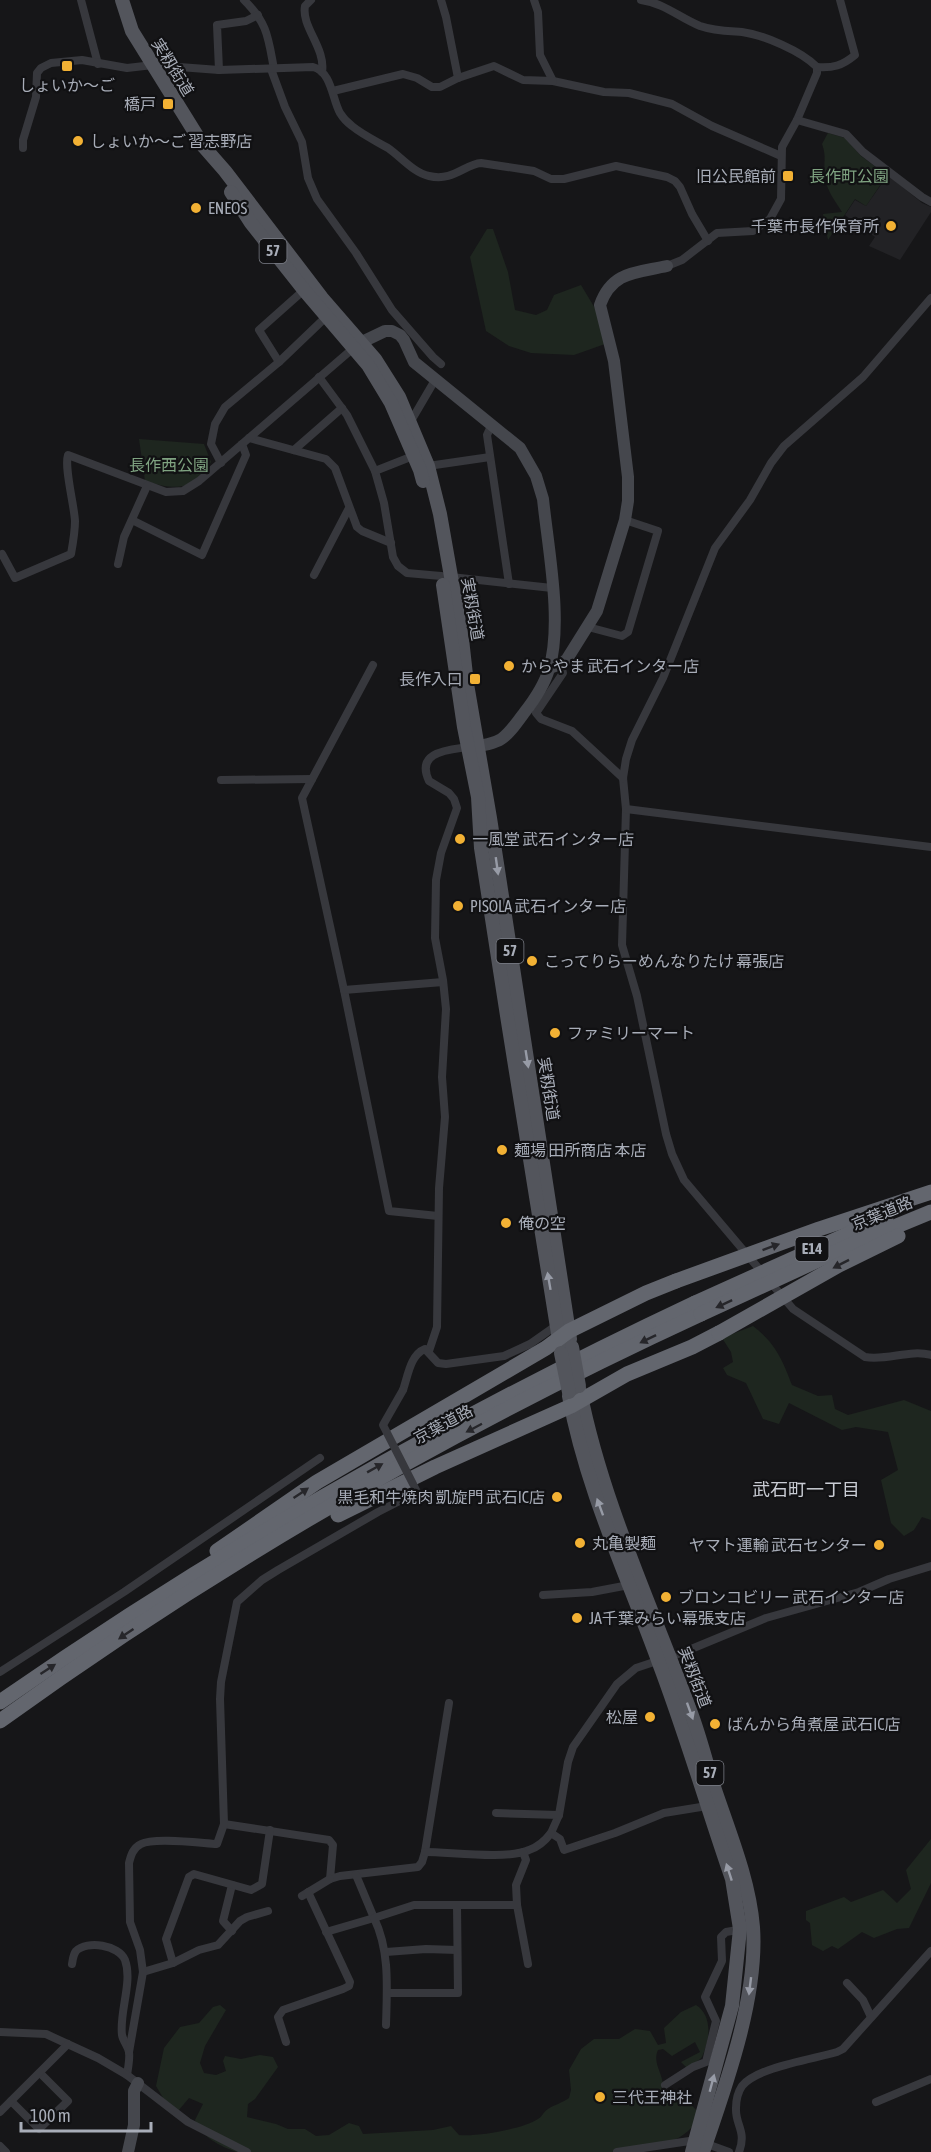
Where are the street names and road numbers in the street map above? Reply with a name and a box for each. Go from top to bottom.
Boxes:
street label: 実籾街道 [148,35,198,99]
road number: 57 [260,239,286,263]
street label: 実籾街道 [459,576,487,642]
road number: 57 [496,939,524,963]
street label: 実籾街道 [535,1056,563,1122]
street label: 京葉道路 [849,1193,915,1233]
road number: E14 [796,1237,828,1261]
street label: 京葉道路 [411,1401,475,1447]
street label: 実籾街道 [675,1644,715,1710]
road number: 57 [696,1761,724,1785]

